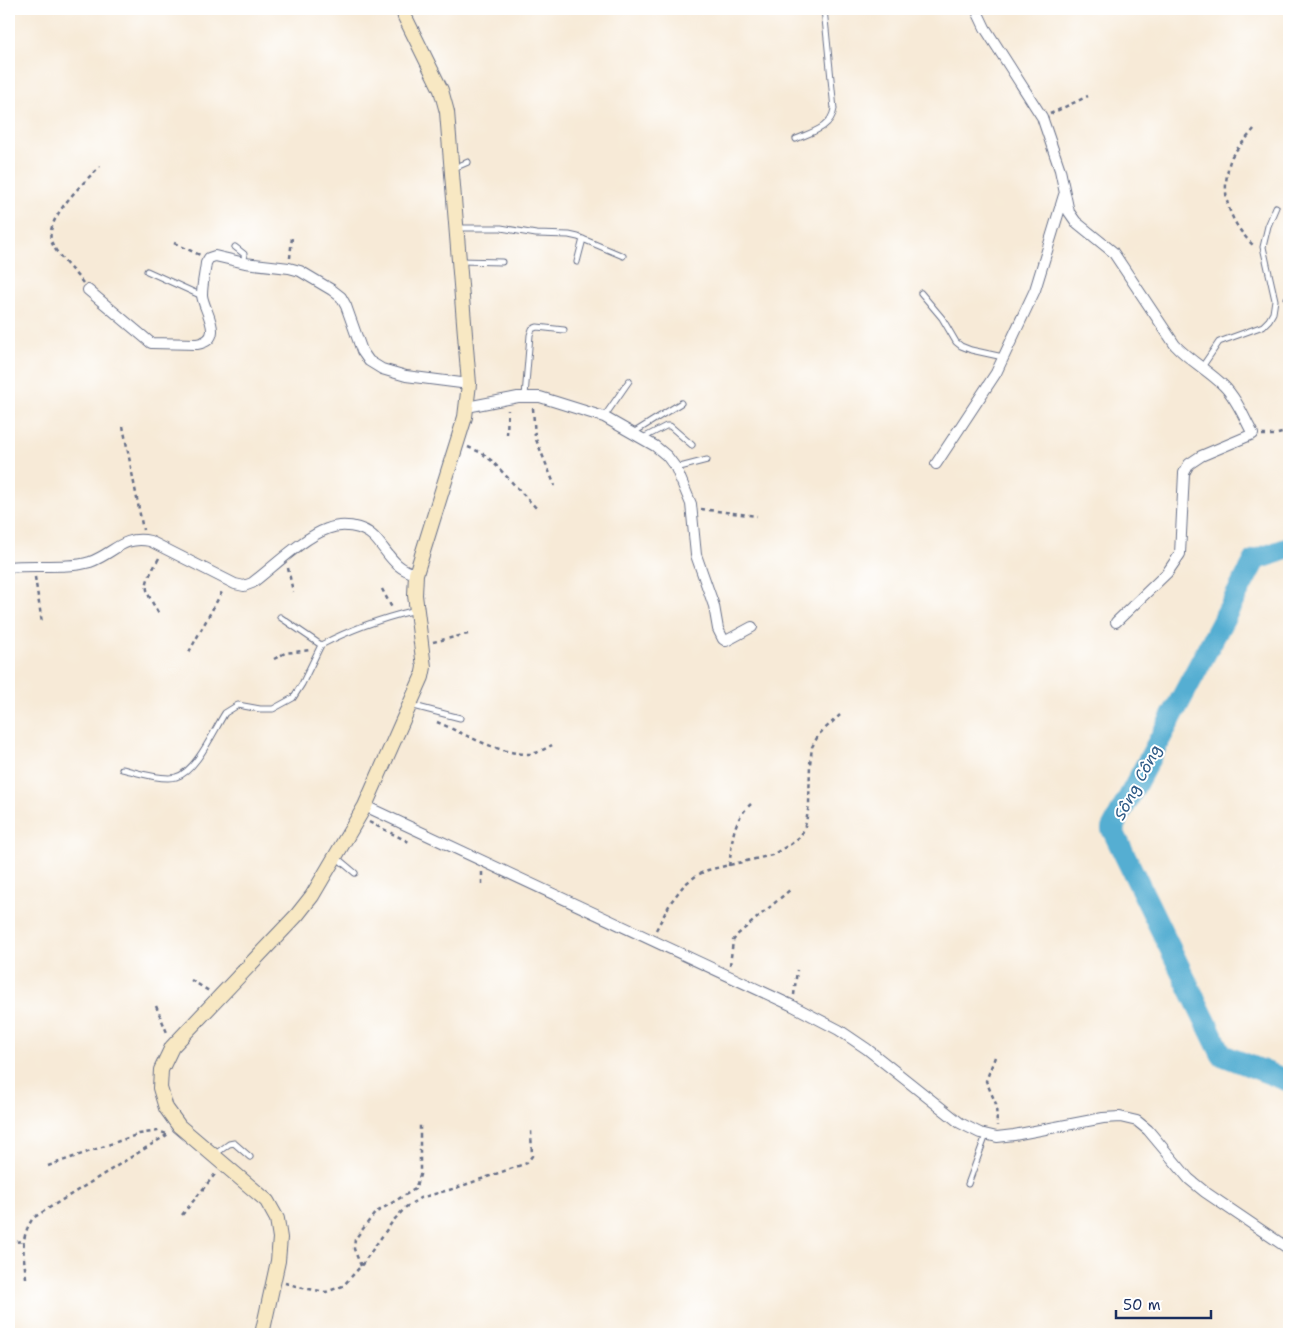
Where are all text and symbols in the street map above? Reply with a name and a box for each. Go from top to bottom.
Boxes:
water label: Sông Công [1109,741,1166,824]
scale bar [1116,1288,1210,1320]
text: 50 m [1123,1295,1161,1315]

